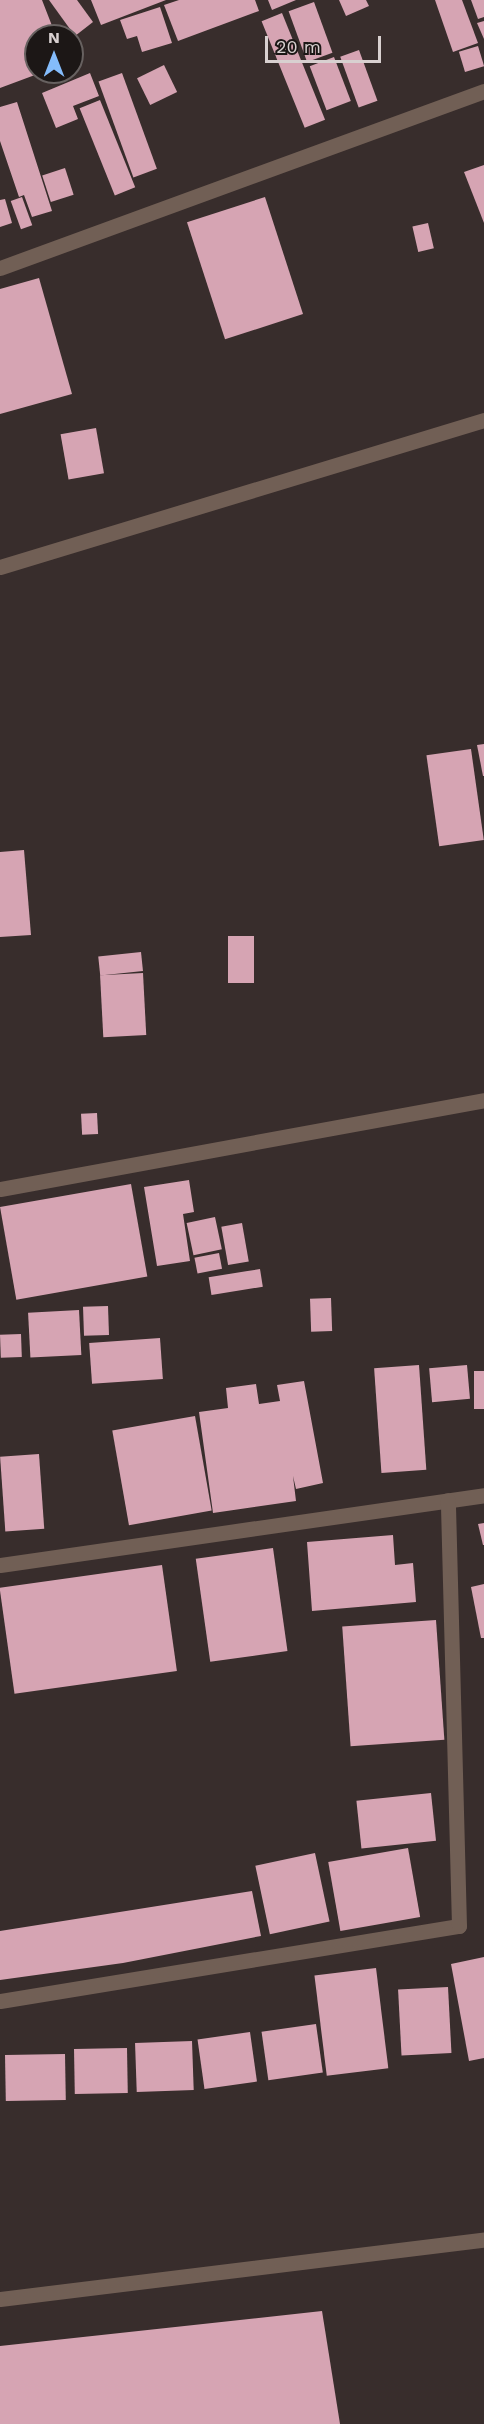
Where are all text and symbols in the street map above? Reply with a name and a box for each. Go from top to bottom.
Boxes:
north arrow [24,24,84,84]
scale bar [268,24,384,62]
text: N [48,28,60,47]
text: 20 m [276,36,321,57]

